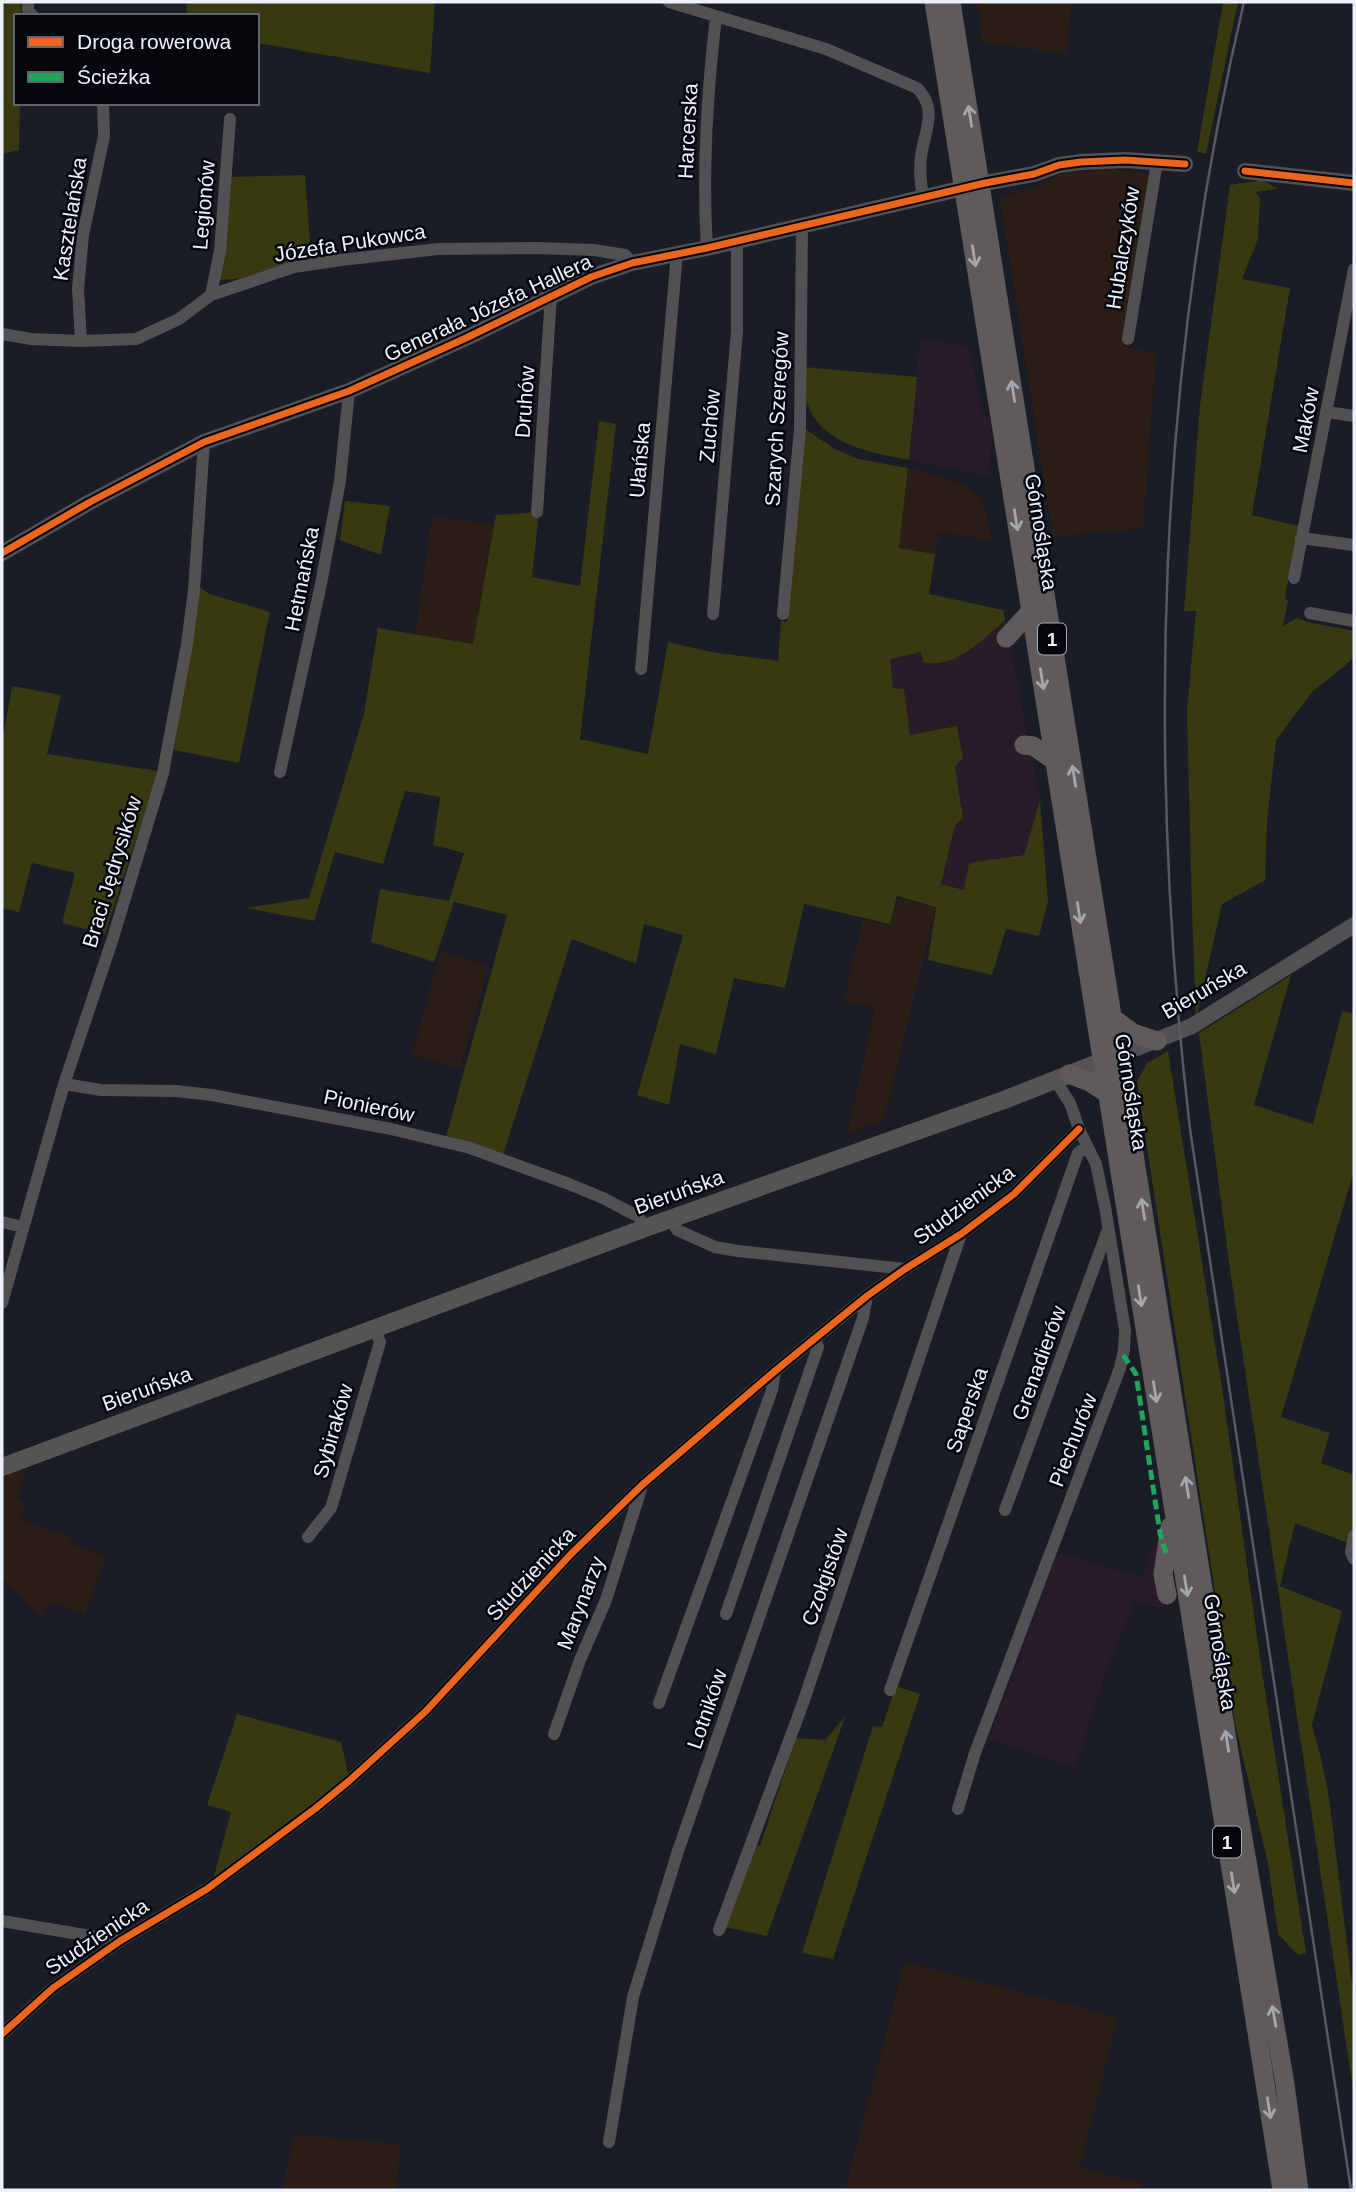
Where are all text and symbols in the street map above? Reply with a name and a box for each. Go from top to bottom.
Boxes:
legend [14,14,259,105]
text: Droga rowerowa [77,30,231,53]
text: Ścieżka [77,65,151,88]
street label: Harcerska [674,82,702,179]
one-way arrow [963,106,976,128]
street label: Kasztelańska [48,155,91,282]
street label: Legionów [188,158,219,251]
street label: Hubalczyków [1101,184,1144,311]
street label: Józefa Pukowca [273,219,428,266]
one-way arrow [968,244,981,266]
street label: Generała Józefa Hallera [380,249,596,366]
street label: Szarych Szeregów [760,330,793,507]
street label: Druhów [511,364,539,439]
one-way arrow [1006,380,1019,403]
street label: Maków [1288,384,1323,455]
street label: Zuchów [695,387,724,464]
street label: Ułańska [625,421,654,499]
street label: Górnośląska [1021,472,1062,592]
one-way arrow [1010,508,1023,531]
street label: Hetmańska [280,524,323,633]
road number: 1 [1038,624,1066,654]
one-way arrow [1035,667,1048,690]
one-way arrow [1067,765,1080,788]
street label: Braci Jędrysików [77,792,146,951]
one-way arrow [1073,901,1086,924]
street label: Bieruńska [1158,956,1250,1023]
street label: Górnośląska [1111,1032,1152,1152]
street label: Pionierów [322,1085,417,1127]
street label: Studzienicka [909,1160,1019,1249]
street label: Bieruńska [631,1165,727,1218]
one-way arrow [1136,1198,1149,1221]
one-way arrow [1134,1284,1147,1307]
street label: Grenadierów [1007,1302,1070,1423]
street label: Bieruńska [99,1362,195,1415]
street label: Saperska [941,1364,992,1456]
street label: Sybiraków [308,1380,357,1481]
one-way arrow [1149,1380,1162,1403]
street label: Piechurów [1044,1389,1101,1490]
one-way arrow [1180,1476,1193,1499]
street label: Studzienicka [482,1522,580,1625]
street label: Czołgistów [797,1524,852,1629]
street label: Marynarzy [552,1552,609,1653]
one-way arrow [1180,1574,1193,1597]
street label: Górnośląska [1200,1592,1241,1712]
street label: Lotników [682,1665,731,1752]
one-way arrow [1221,1730,1234,1753]
road number: 1 [1213,1826,1241,1858]
one-way arrow [1227,1872,1240,1894]
street label: Studzienicka [41,1894,153,1979]
one-way arrow [1267,2005,1280,2028]
one-way arrow [1263,2096,1276,2119]

